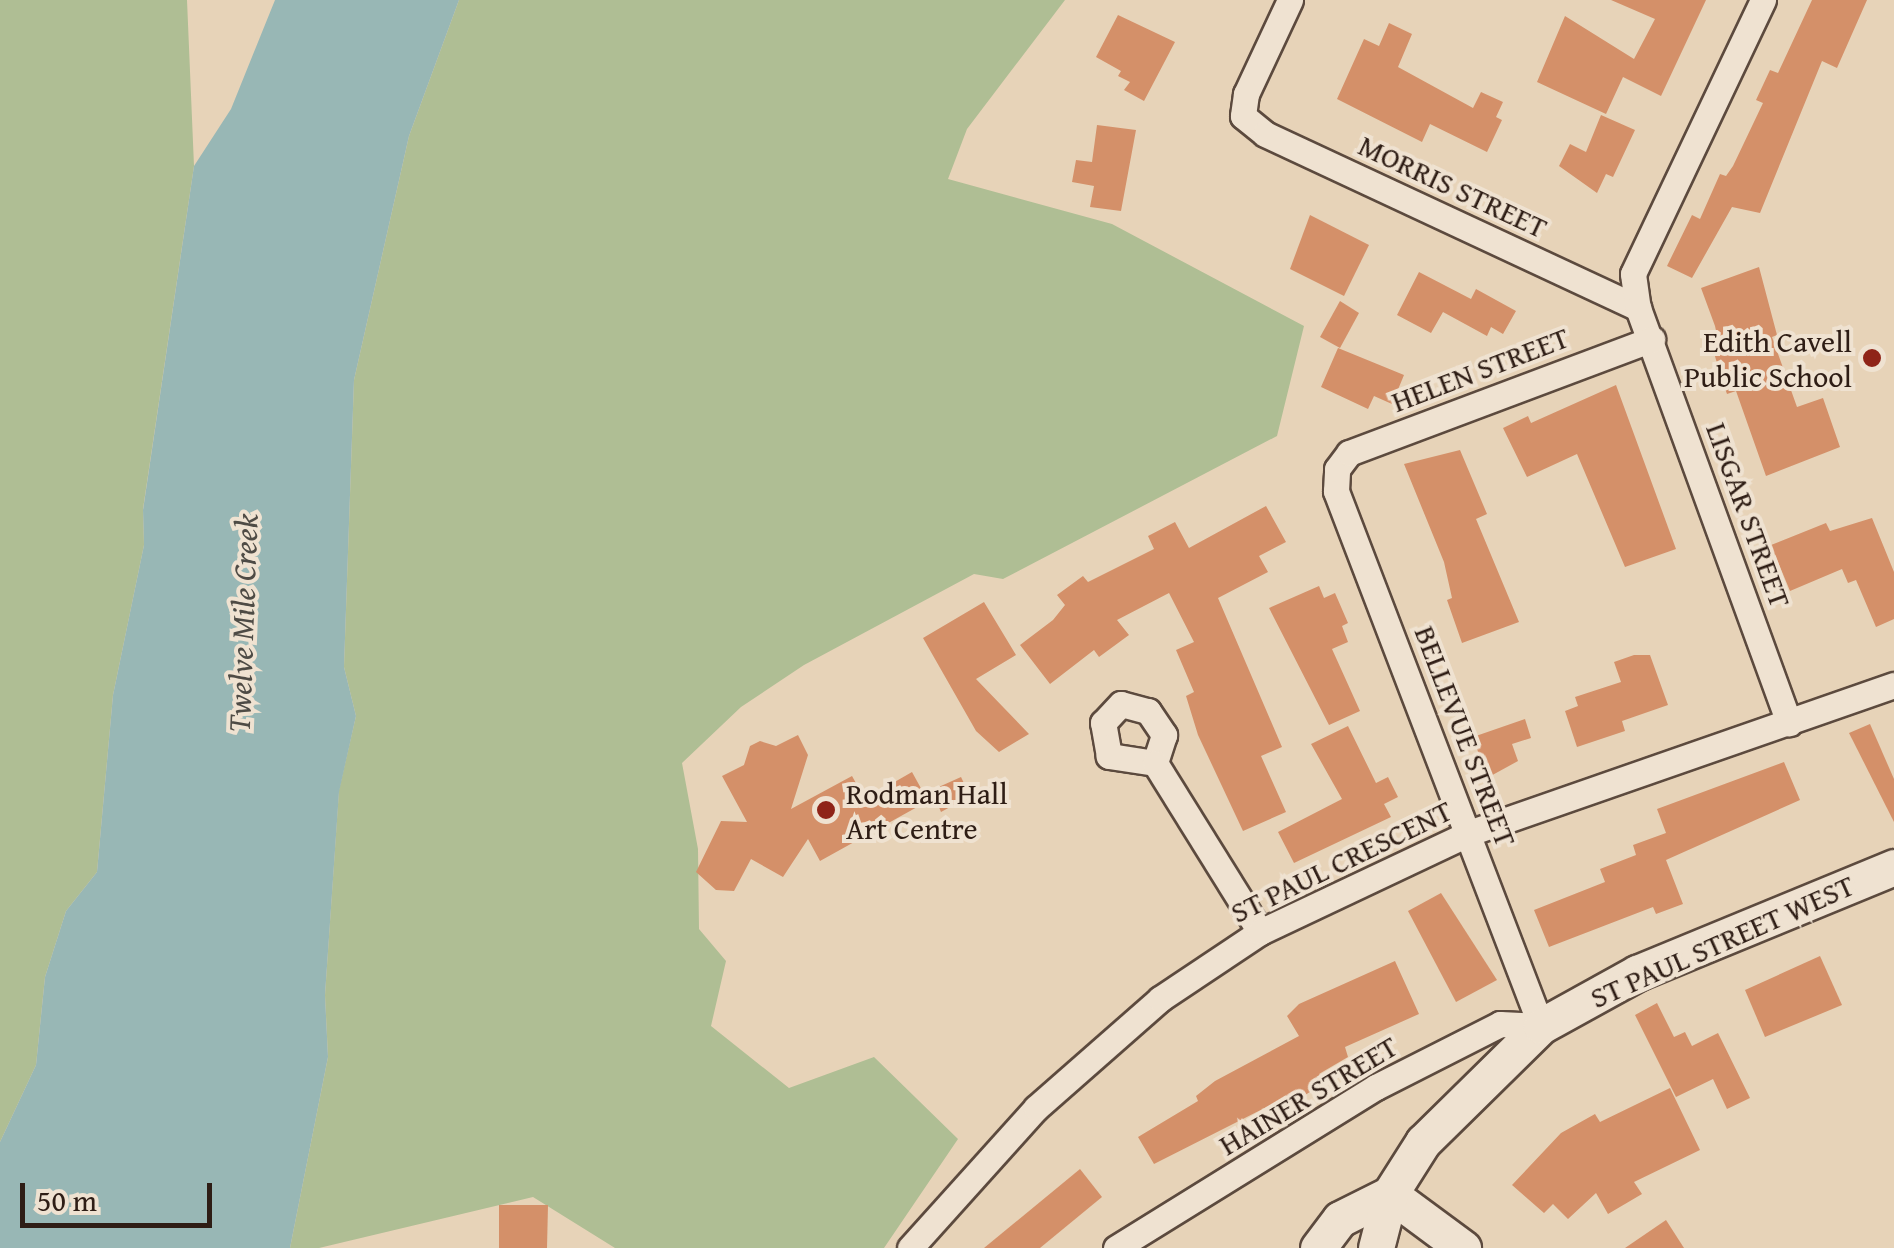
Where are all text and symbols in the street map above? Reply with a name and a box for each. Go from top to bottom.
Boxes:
street label: MORRIS STREET [1353,127,1553,245]
street label: HELEN STREET [1386,319,1574,419]
place label: Edith Cavell Public School [1684,323,1852,394]
marker: Edith Cavell Public School [1861,347,1883,369]
street label: LISGAR STREET [1699,418,1799,612]
water label: Twelve Mile Creek [220,513,266,733]
street label: BELLEVUE STREET [1407,620,1525,852]
place label: Rodman Hall Art Centre [846,775,1008,846]
street label: ST PAUL CRESCENT [1224,792,1458,930]
marker: Rodman Hall Art Centre [815,799,837,821]
street label: ST PAUL STREET WEST [1584,867,1860,1015]
street label: HAINER STREET [1212,1028,1404,1162]
scale bar [25,1163,218,1225]
text: 50 m [37,1178,97,1222]

